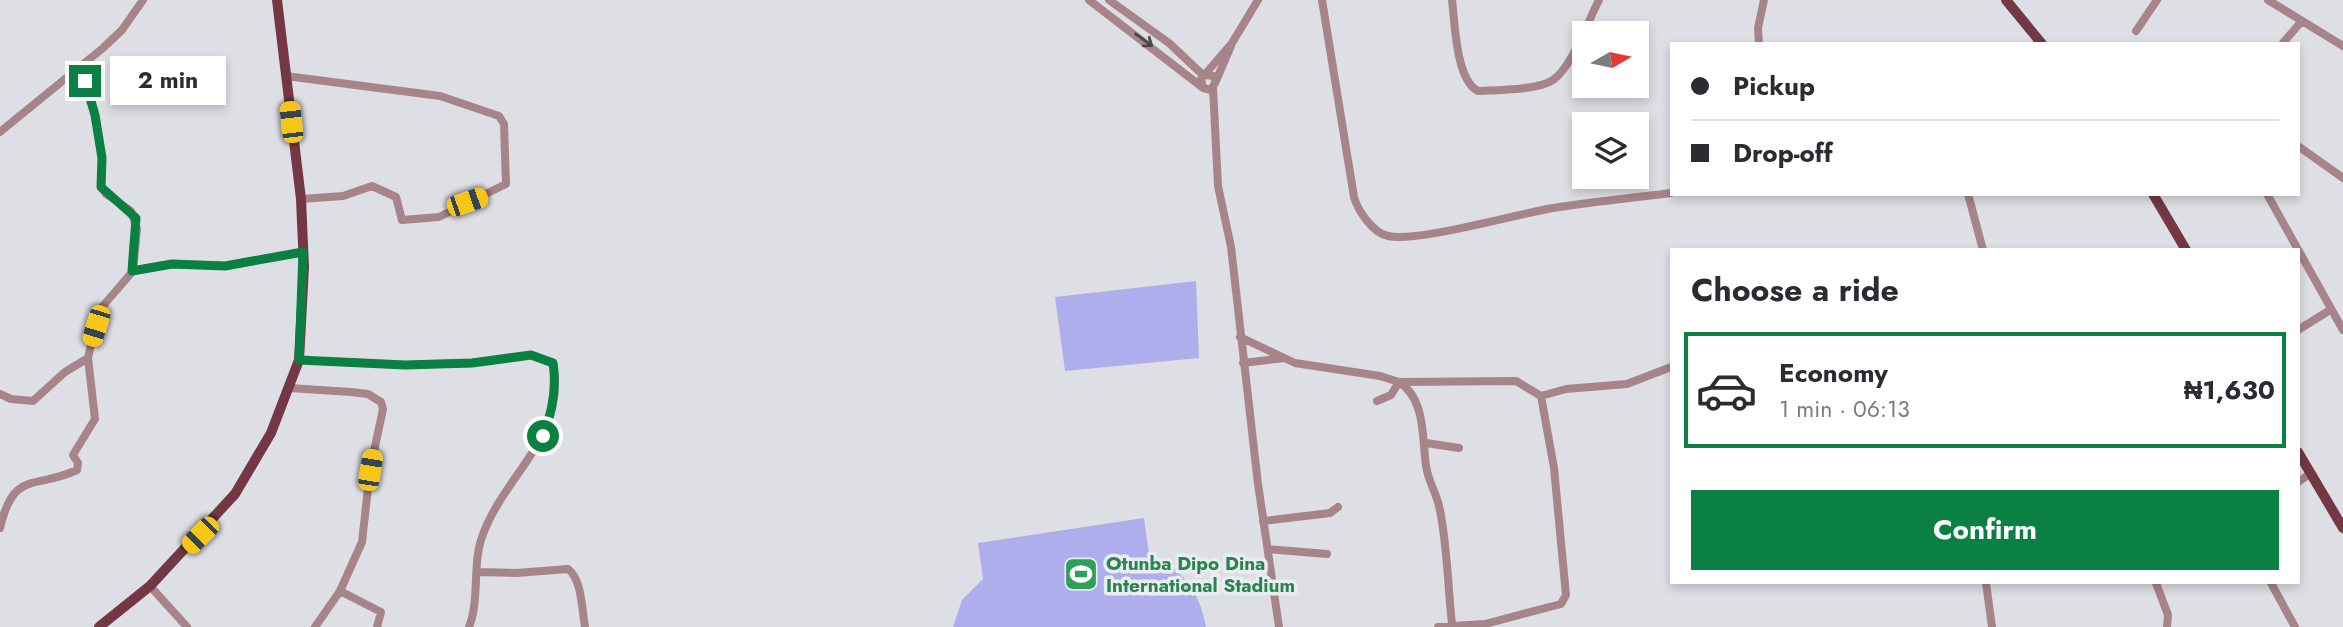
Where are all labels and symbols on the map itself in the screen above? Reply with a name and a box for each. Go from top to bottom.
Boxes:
north arrow [1572,21,1648,98]
one-way arrow [1134,33,1153,48]
callout: 2 min [110,56,225,106]
route end [69,65,101,97]
car [279,100,304,144]
car [444,185,491,219]
car [80,303,113,349]
route start [527,420,559,452]
car [357,448,384,492]
car [178,513,223,557]
place label: Otunba Dipo Dina International Stadium [1106,550,1295,599]
sports icon: Otunba Dipo Dina International Stadium [1062,555,1100,593]

